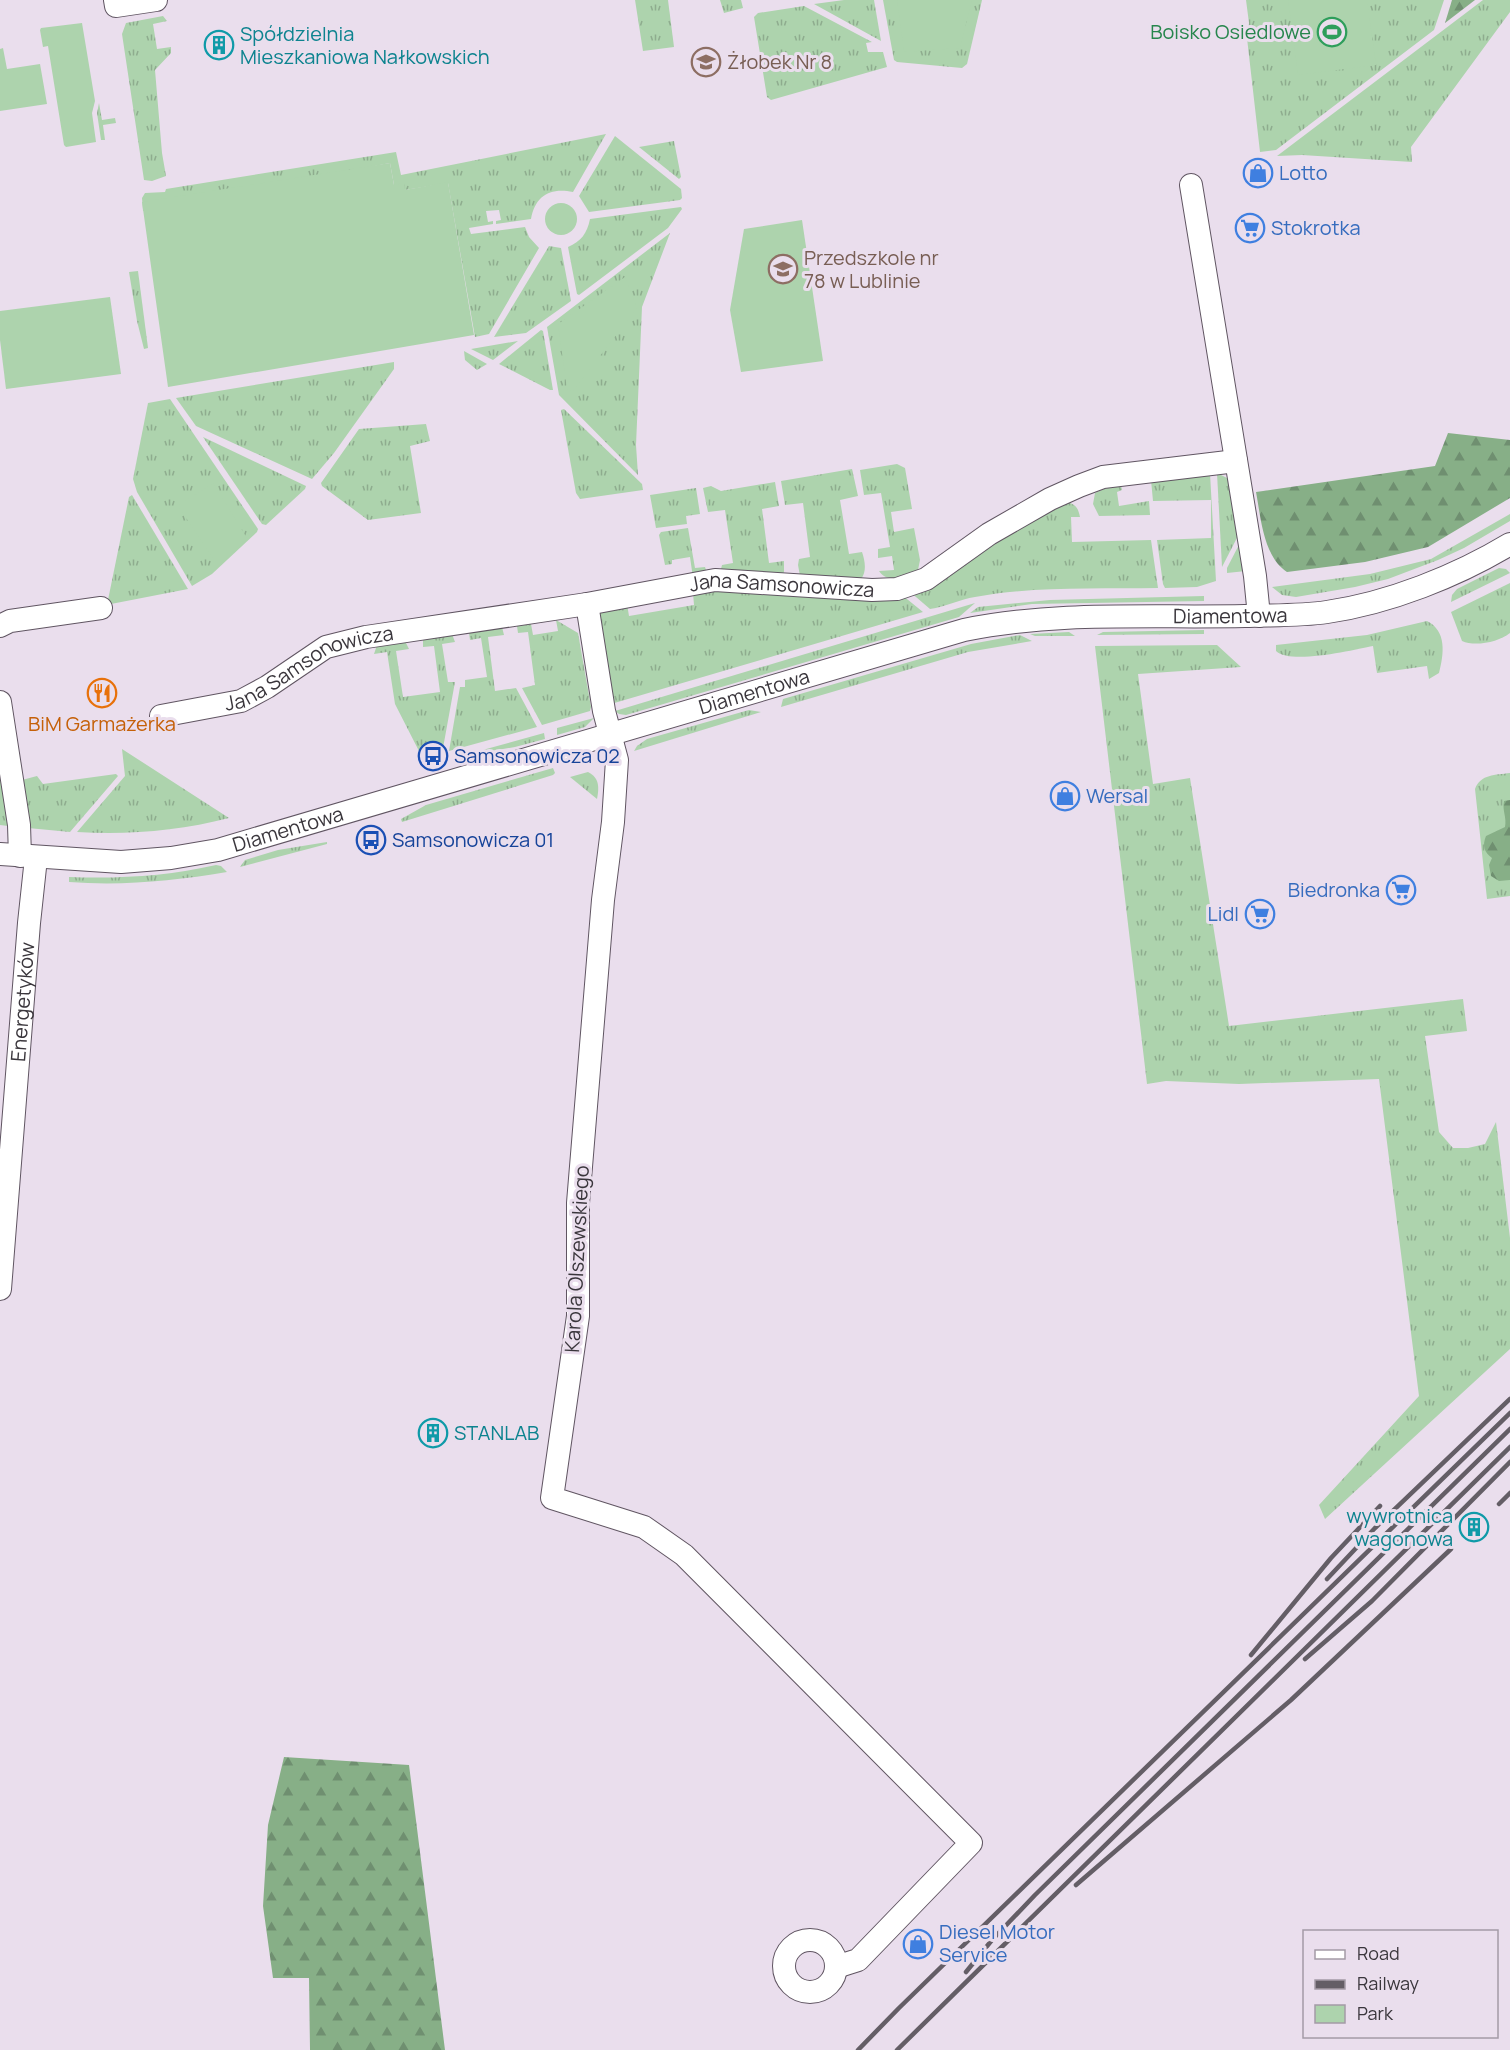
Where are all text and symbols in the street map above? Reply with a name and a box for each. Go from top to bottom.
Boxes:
sports icon: Boisko Osiedlowe [1316,16,1348,48]
place label: Boisko Osiedlowe [1150,18,1311,45]
place label: Spółdzielnia Mieszkaniowa Nałkowskich [240,20,490,70]
building icon: Spółdzielnia Mieszkaniowa Nałkowskich [203,29,235,61]
school or university icon: Żłobek Nr 8 [690,46,722,78]
place label: Żłobek Nr 8 [727,48,832,75]
shop icon: Lotto [1242,157,1274,189]
place label: Lotto [1279,159,1328,186]
supermarket icon: Stokrotka [1234,212,1266,244]
place label: Stokrotka [1271,214,1361,241]
place label: Przedszkole nr 78 w Lublinie [804,244,939,294]
school or university icon: Przedszkole nr 78 w Lublinie [767,253,799,285]
street label: Jana Samsonowicza [687,566,875,603]
street label: Diamentowa [1173,601,1288,629]
street label: Jana Samsonowicza [222,619,395,717]
street label: Diamentowa [695,662,813,721]
restaurant icon: BiM Garmażerka [86,677,118,709]
place label: BiM Garmażerka [28,710,176,737]
bus stop icon: Samsonowicza 02 [417,740,449,772]
place label: Samsonowicza 02 [454,742,620,769]
shop icon: Wersal [1049,780,1081,812]
place label: Wersal [1086,782,1148,809]
street label: Diamentowa [229,800,346,858]
bus stop icon: Samsonowicza 01 [355,824,387,856]
place label: Samsonowicza 01 [392,826,554,853]
supermarket icon: Biedronka [1385,874,1417,906]
place label: Biedronka [1288,876,1380,903]
supermarket icon: Lidl [1244,898,1276,930]
place label: Lidl [1208,900,1239,927]
street label: Energetyków [4,941,40,1063]
street label: Karola Olszewskiego [558,1164,595,1353]
building icon: STANLAB [417,1417,449,1449]
place label: STANLAB [454,1419,539,1446]
place label: wywrotnica wagonowa [1346,1502,1453,1552]
building icon: wywrotnica wagonowa [1458,1511,1490,1543]
place label: Diesel Motor Service [939,1918,1055,1968]
shop icon: Diesel Motor Service [902,1928,934,1960]
legend [1303,1930,1498,2038]
text: Road [1357,1941,1400,1965]
text: Railway [1357,1971,1419,1995]
text: Park [1357,2001,1394,2025]

